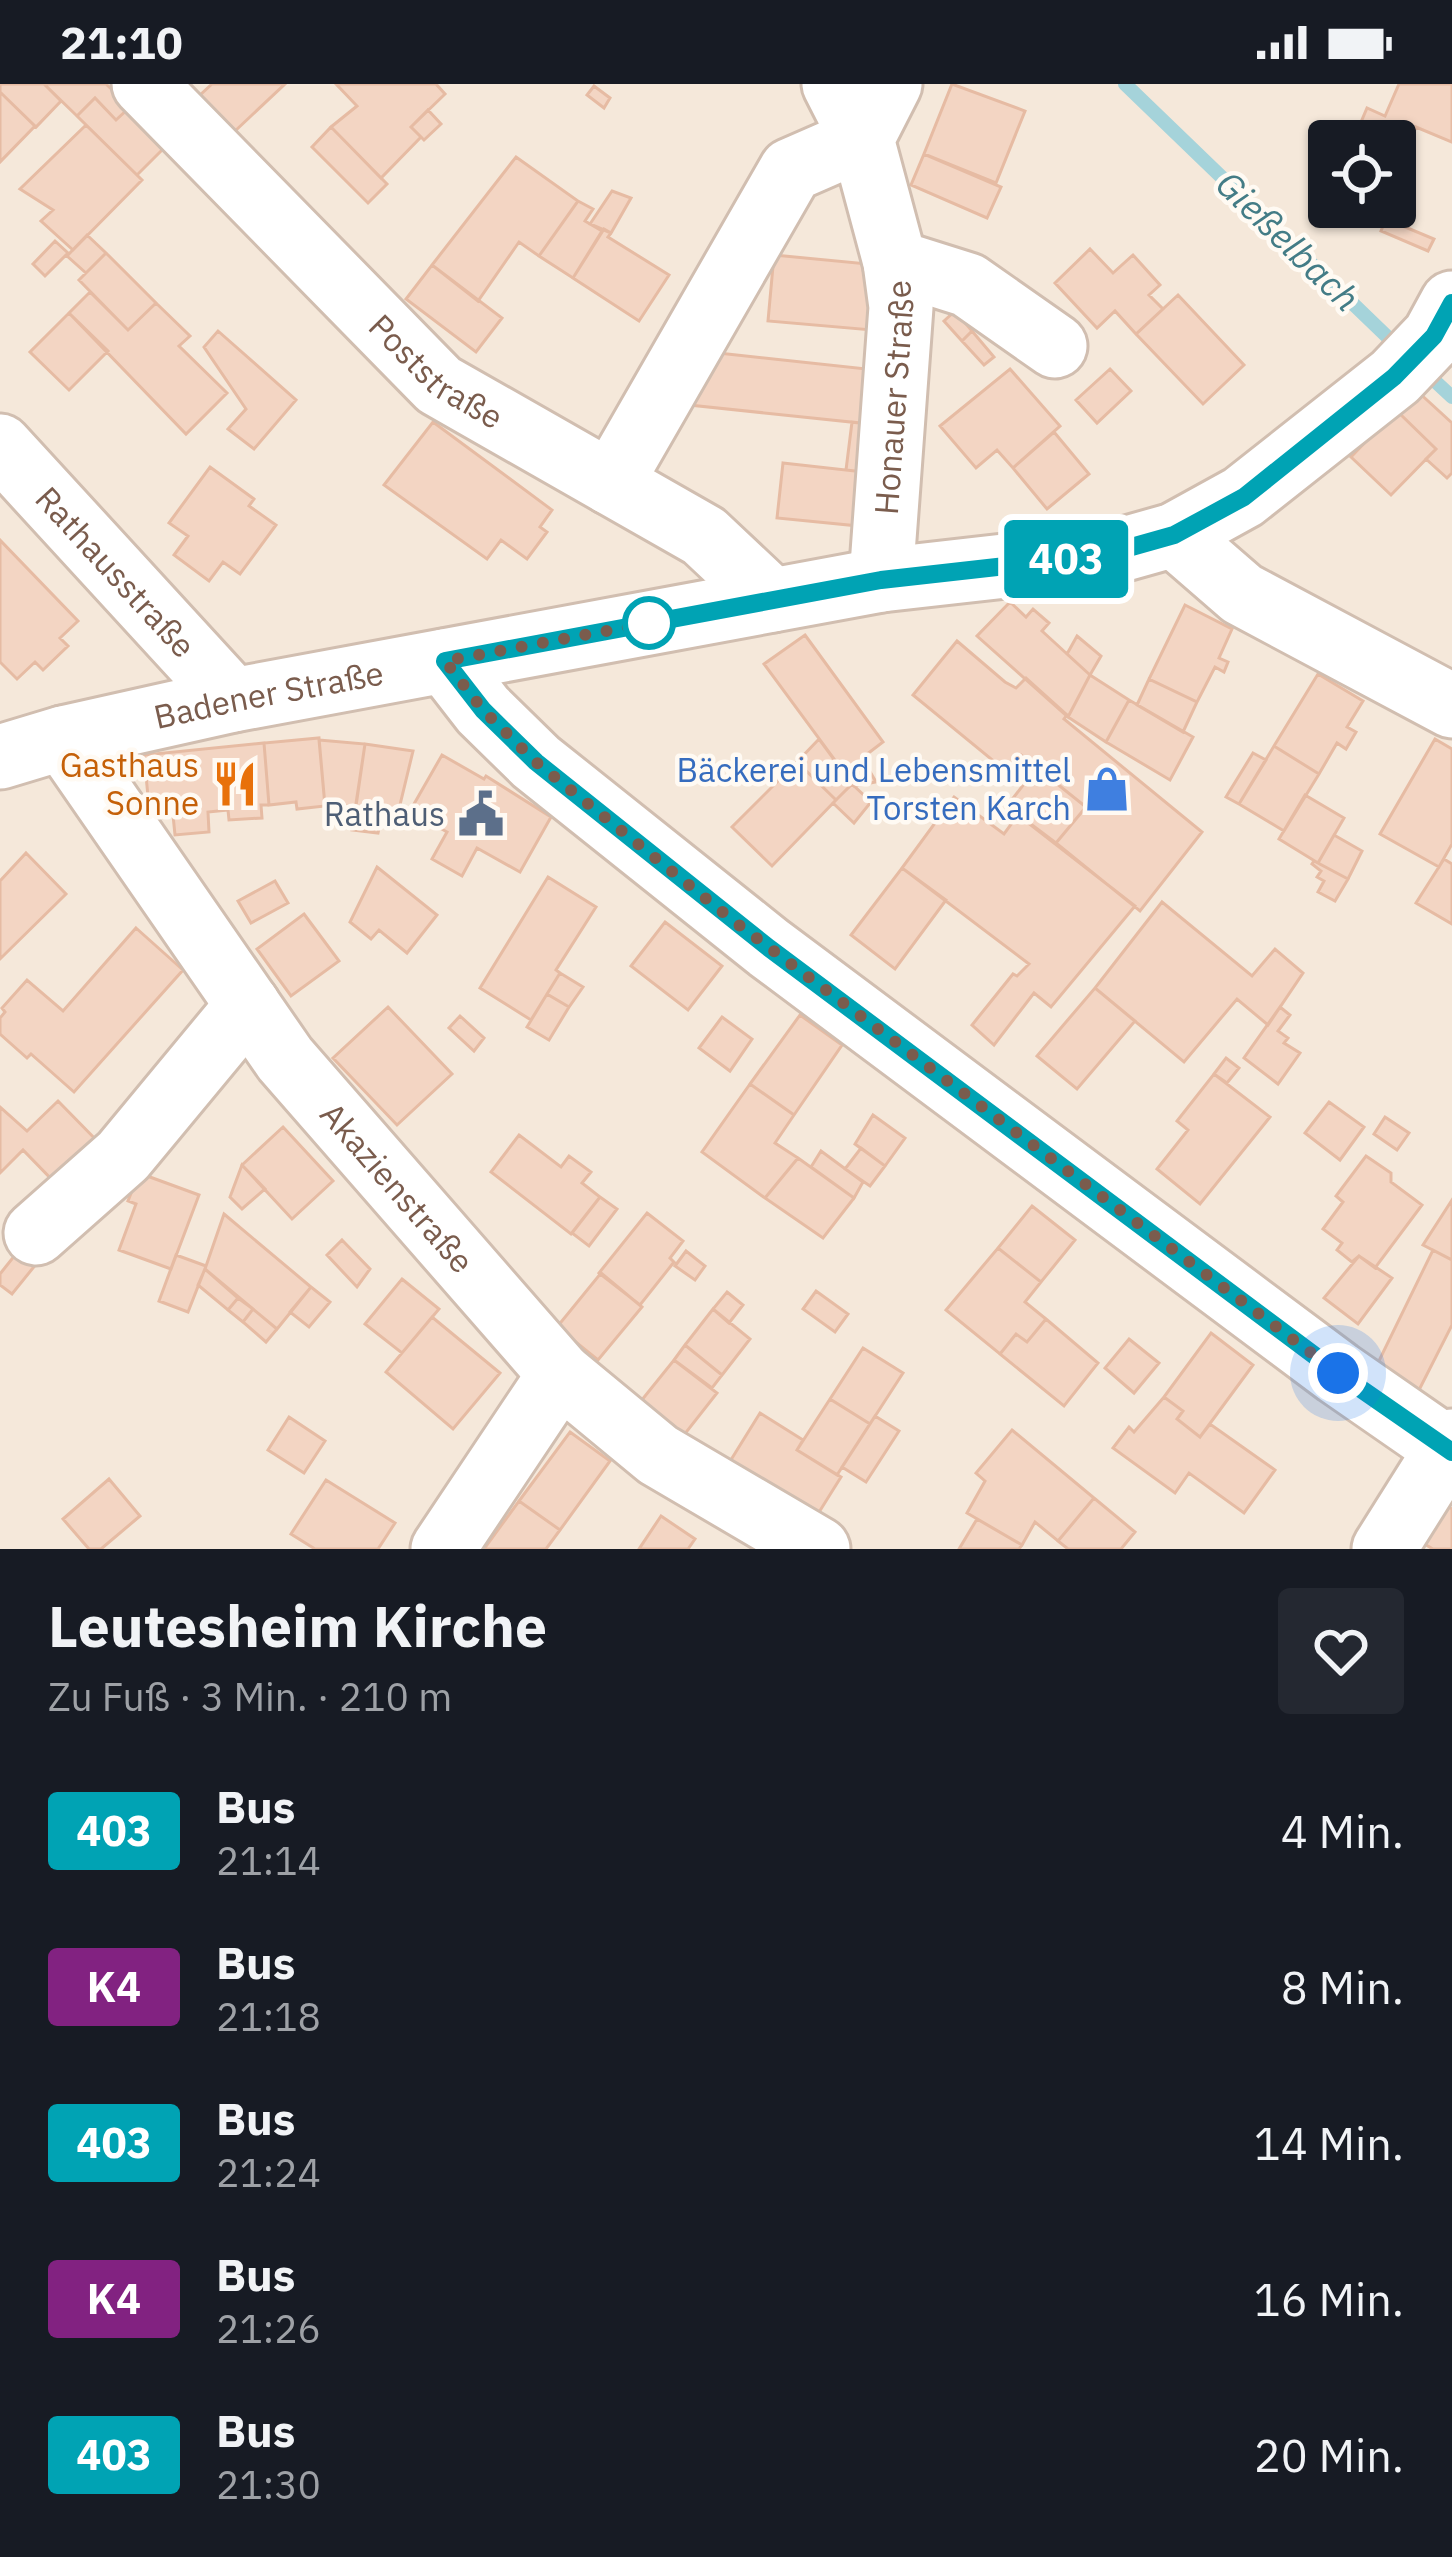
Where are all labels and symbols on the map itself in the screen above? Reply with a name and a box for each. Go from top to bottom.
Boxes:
water label: Gießelbach [1207,160,1370,321]
street label: Honauer Straße [864,278,923,516]
street label: Poststraße [360,304,511,438]
street label: Rathausstraße [27,477,205,666]
line badge: 403 [997,520,1135,598]
unlabelled marker [624,598,674,648]
street label: Badener Straße [150,651,387,738]
place label: Gasthaus Sonne [60,743,199,824]
place label: Bäckerei und Lebensmittel Torsten Karch [676,748,1071,829]
restaurant icon: Gasthaus Sonne [210,759,260,809]
shop icon: Bäckerei und Lebensmittel Torsten Karch [1082,764,1132,814]
public building icon: Rathaus [456,789,506,839]
place label: Rathaus [324,792,445,835]
street label: Akazienstraße [311,1093,484,1282]
your location [1308,1343,1368,1403]

